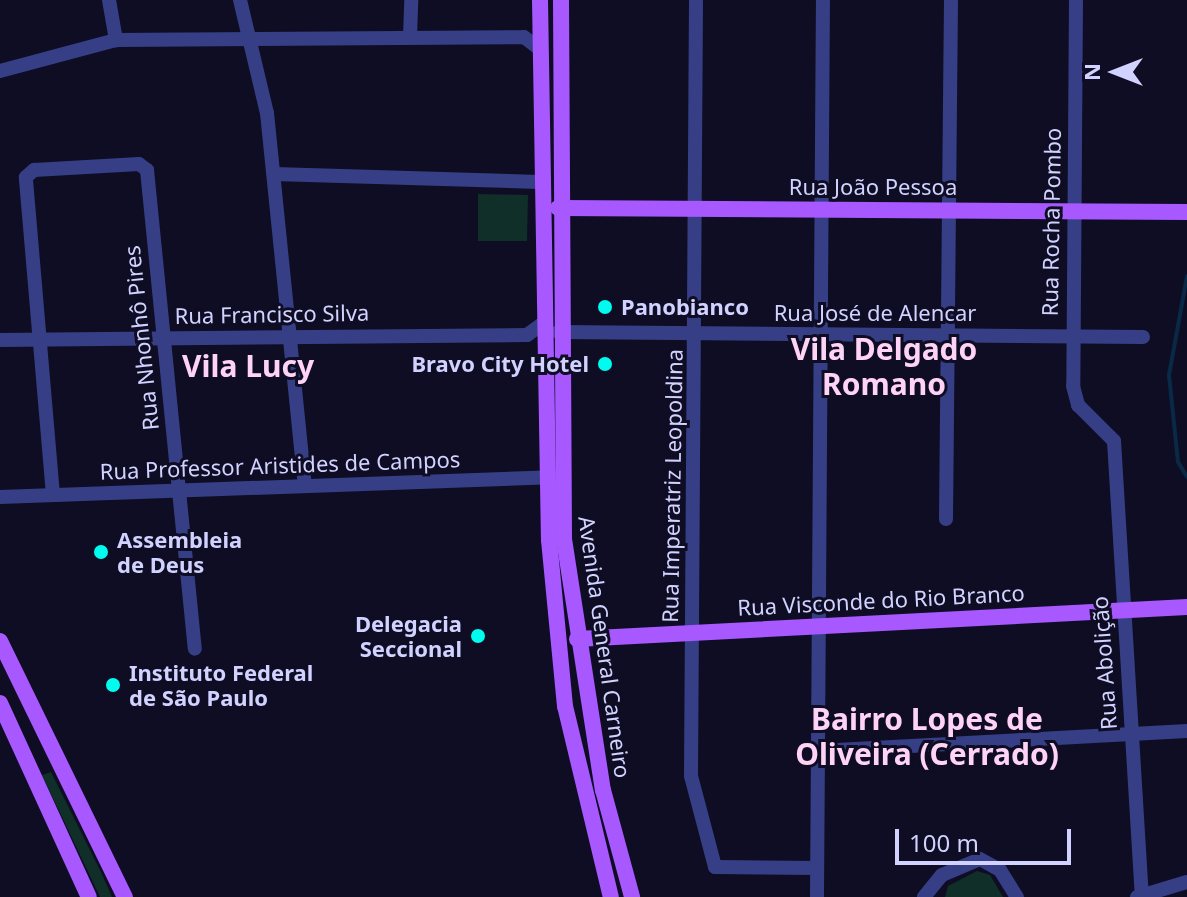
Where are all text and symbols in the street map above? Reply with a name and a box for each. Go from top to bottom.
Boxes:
north arrow [1075,32,1155,112]
text: N [1076,63,1106,81]
street label: Rua Rocha Pombo [1036,127,1066,317]
street label: Rua João Pessoa [789,174,957,200]
street label: Rua Nhonhô Pires [118,244,164,432]
place label: Panobianco [621,294,749,320]
marker: Panobianco [596,298,614,316]
street label: Rua Francisco Silva [174,299,370,329]
street label: Rua José de Alencar [774,300,976,326]
district label: Vila Delgado Romano [791,331,977,402]
district label: Vila Lucy [182,348,314,384]
street label: Rua Imperatriz Leopoldina [656,349,688,623]
place label: Bravo City Hotel [411,351,589,377]
marker: Bravo City Hotel [596,355,614,373]
street label: Rua Professor Aristides de Campos [99,446,461,484]
street label: Avenida General Carneiro [574,514,636,780]
place label: Assembleia de Deus [117,526,242,578]
marker: Assembleia de Deus [92,543,110,561]
street label: Rua Visconde do Rio Branco [737,579,1025,621]
street label: Rua Abolição [1086,595,1122,731]
place label: Delegacia Seccional [355,610,462,662]
marker: Delegacia Seccional [469,627,487,645]
place label: Instituto Federal de São Paulo [129,659,313,710]
marker: Instituto Federal de São Paulo [104,676,122,694]
district label: Bairro Lopes de Oliveira (Cerrado) [795,701,1059,772]
scale bar [899,813,1075,863]
text: 100 m [909,826,979,859]

